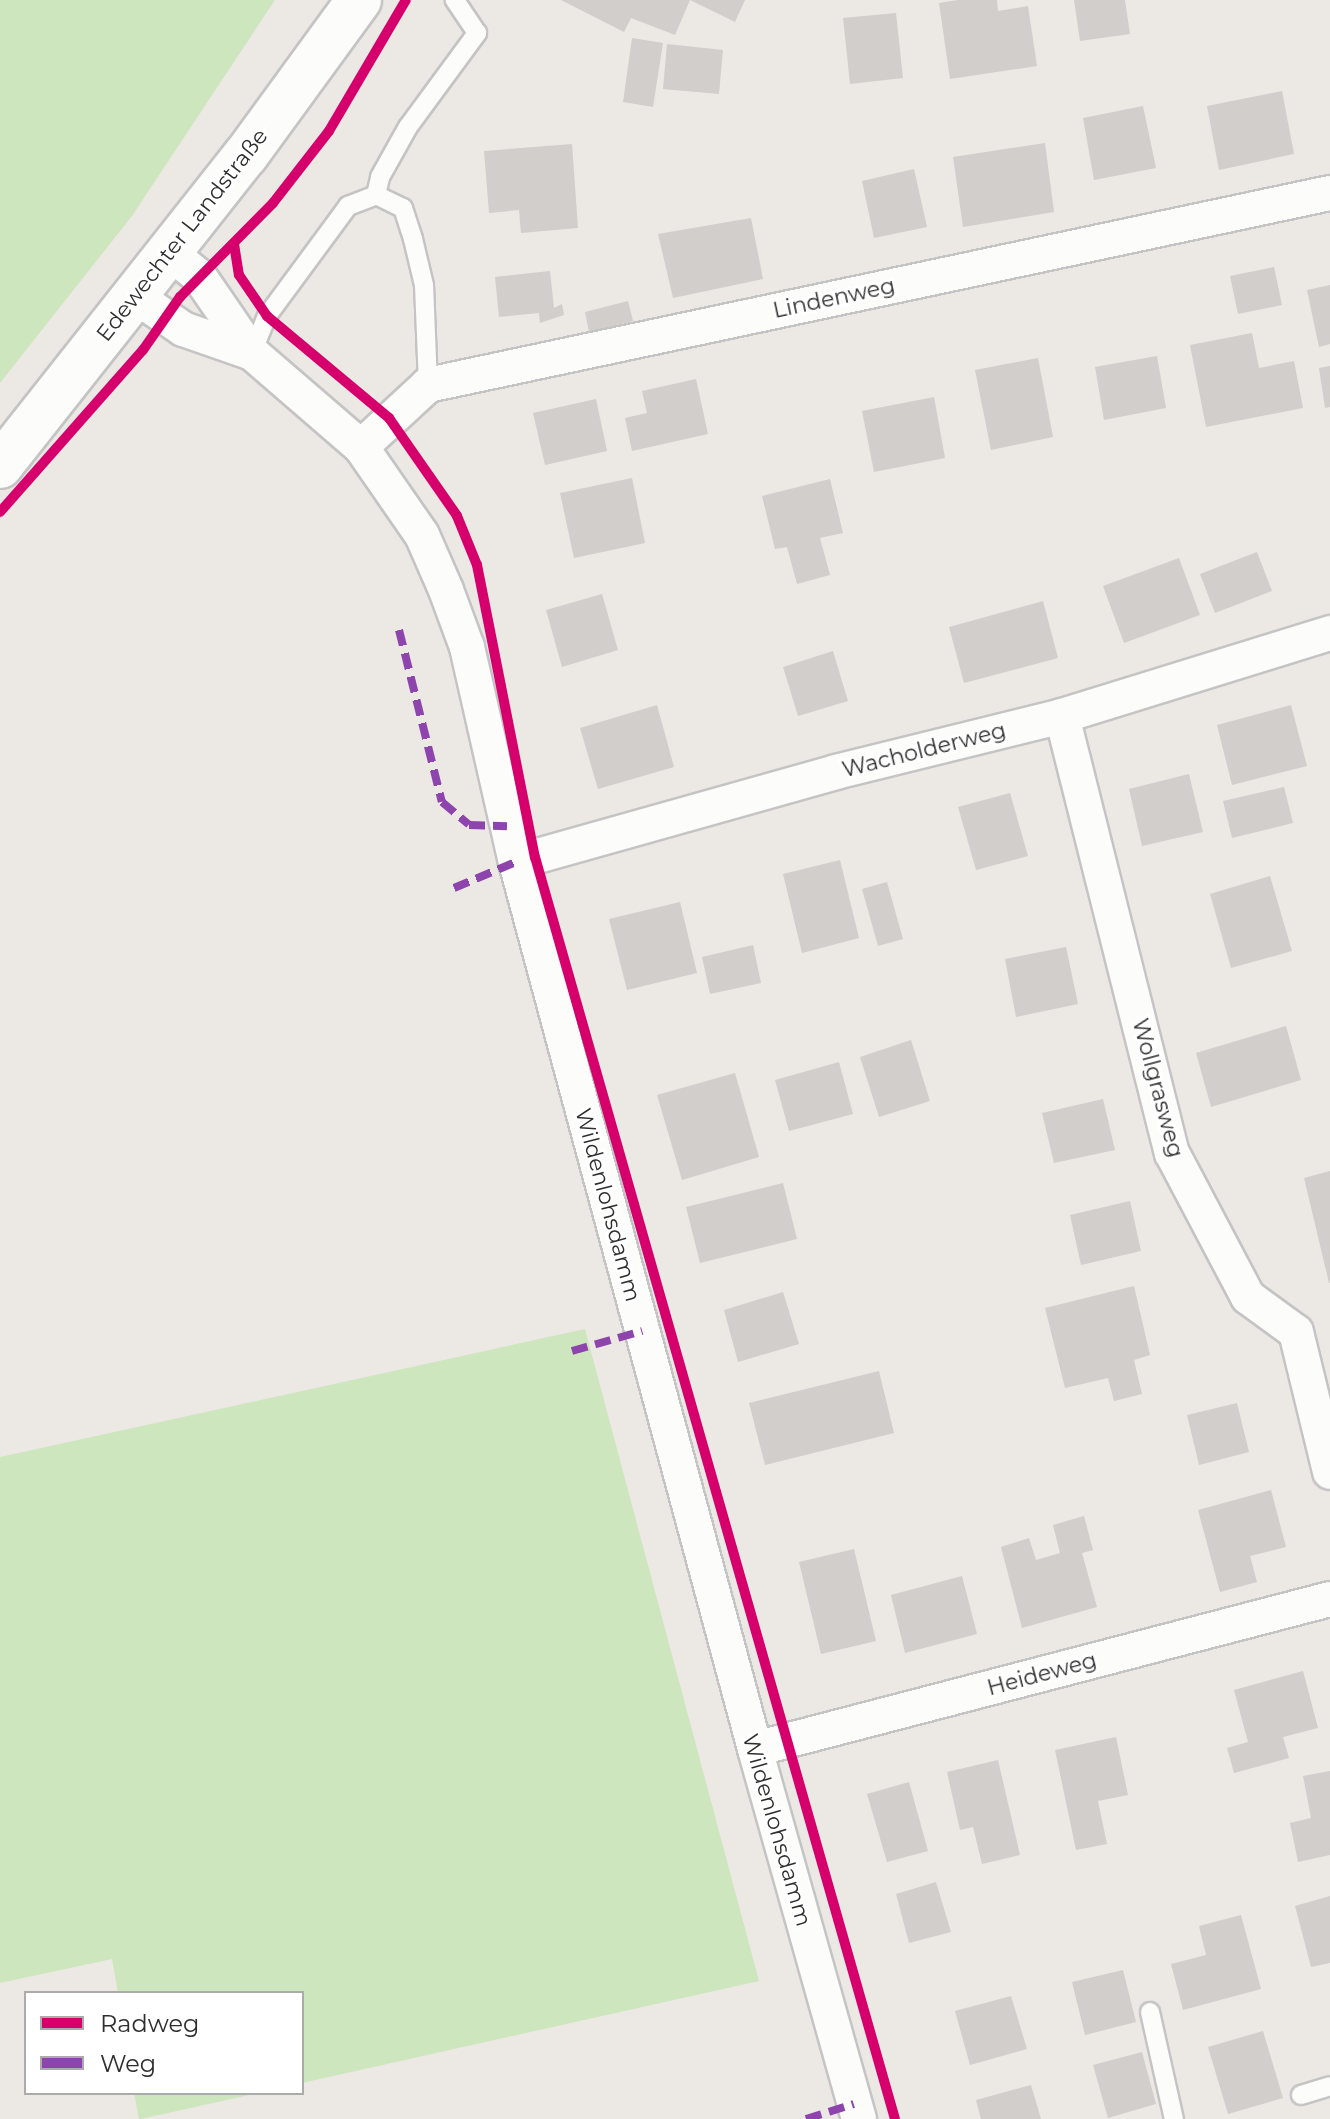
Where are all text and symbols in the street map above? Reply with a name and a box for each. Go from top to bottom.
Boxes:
street label: Edewechter Landstraße [91,123,273,347]
street label: Lindenweg [771,272,897,324]
street label: Wacholderweg [839,717,1009,783]
street label: Wollgrasweg [1127,1016,1189,1160]
street label: Wildenlohsdamm [570,1106,646,1304]
street label: Heideweg [984,1647,1100,1701]
street label: Wildenlohsdamm [737,1731,817,1929]
legend [24,1991,304,2095]
text: Radweg [100,2009,199,2038]
text: Weg [100,2049,156,2078]

